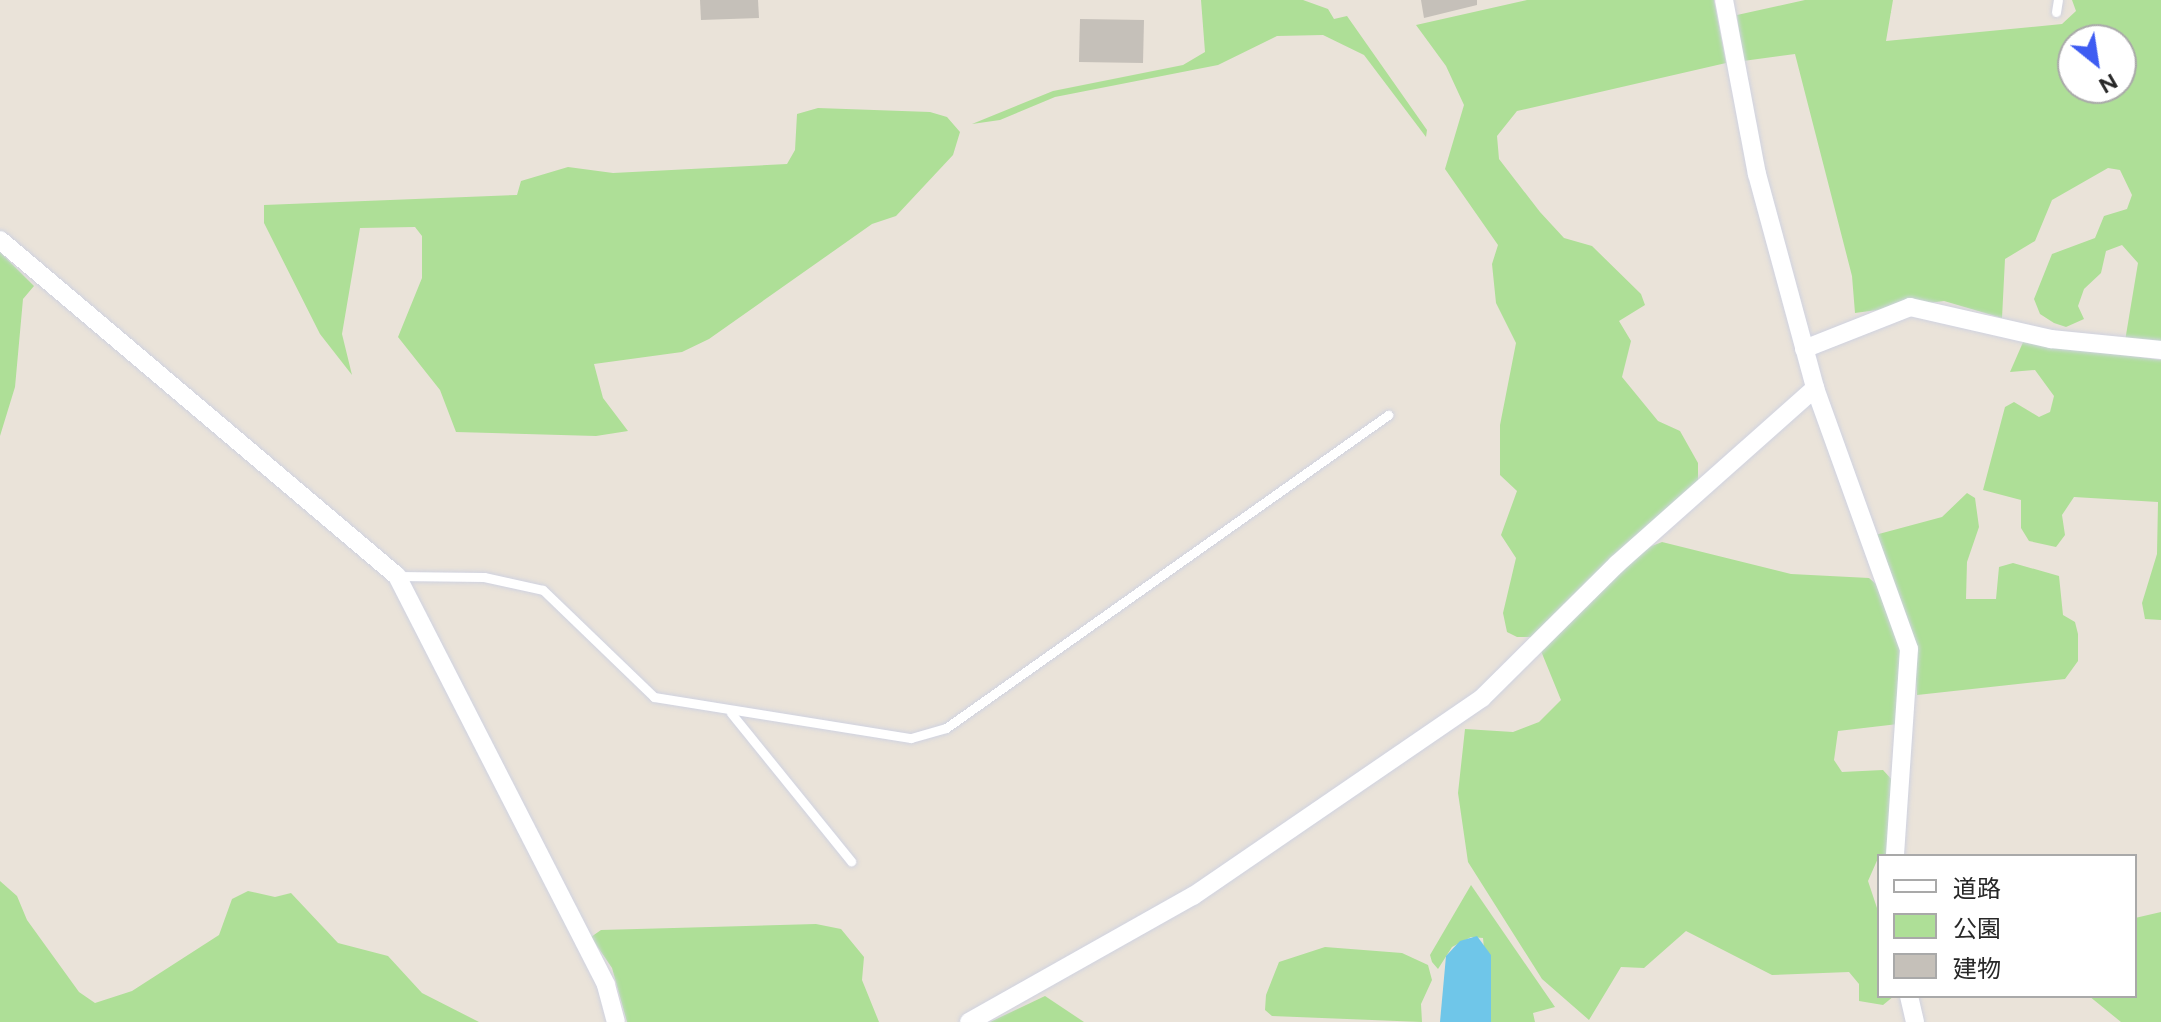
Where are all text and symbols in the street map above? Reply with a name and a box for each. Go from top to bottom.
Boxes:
north arrow [2057,24,2137,104]
text: N [2094,68,2122,99]
legend [1877,854,2137,998]
text: 道路 [1953,874,2001,903]
text: 公園 [1953,914,2001,943]
text: 建物 [1953,954,2001,983]

